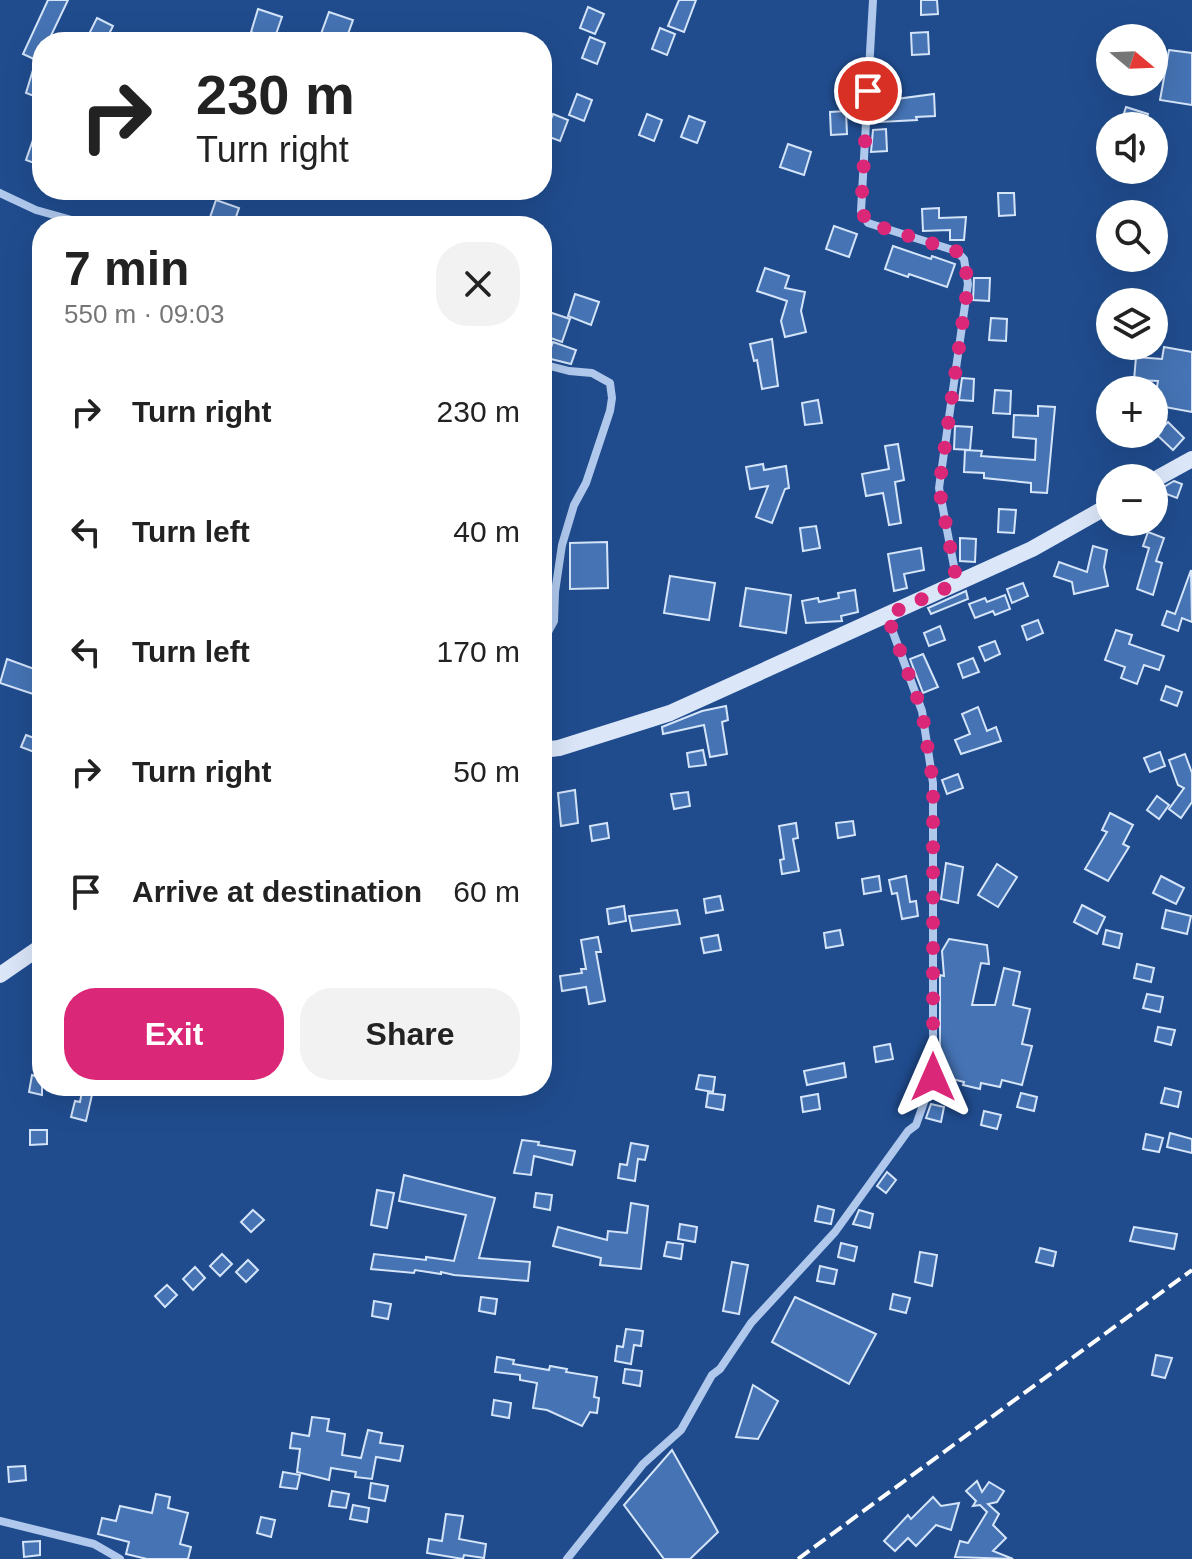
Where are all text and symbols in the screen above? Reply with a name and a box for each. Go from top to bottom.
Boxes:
north arrow [1096,24,1168,96]
map controls [1096,24,1168,536]
pin [834,57,902,125]
text: 230 m [196,63,355,126]
icon: right [64,64,168,168]
icon: arrive [846,69,890,113]
button: sound [1096,112,1168,184]
text: Turn right [196,129,349,170]
button: search [1096,200,1168,272]
text: 7 min [64,242,189,295]
button: close [436,242,520,326]
button: layers [1096,288,1168,360]
text: 550 m · 09:03 [64,299,224,329]
button: + [1096,376,1168,448]
icon: right [64,390,108,434]
text: Turn right [132,395,271,428]
text: 230 m [437,395,520,428]
button: − [1096,464,1168,536]
icon: left [64,510,108,554]
text: Turn left [132,515,250,548]
text: 40 m [453,515,520,548]
icon: left [64,630,108,674]
text: Turn left [132,635,250,668]
text: 170 m [437,635,520,668]
icon: right [64,750,108,794]
text: Turn right [132,755,271,788]
text: 50 m [453,755,520,788]
icon: arrive [64,870,108,914]
text: Arrive at destination [132,875,422,908]
text: 60 m [453,875,520,908]
button: Exit [64,988,284,1080]
button: Share [300,988,520,1080]
position arrow [891,1035,975,1119]

